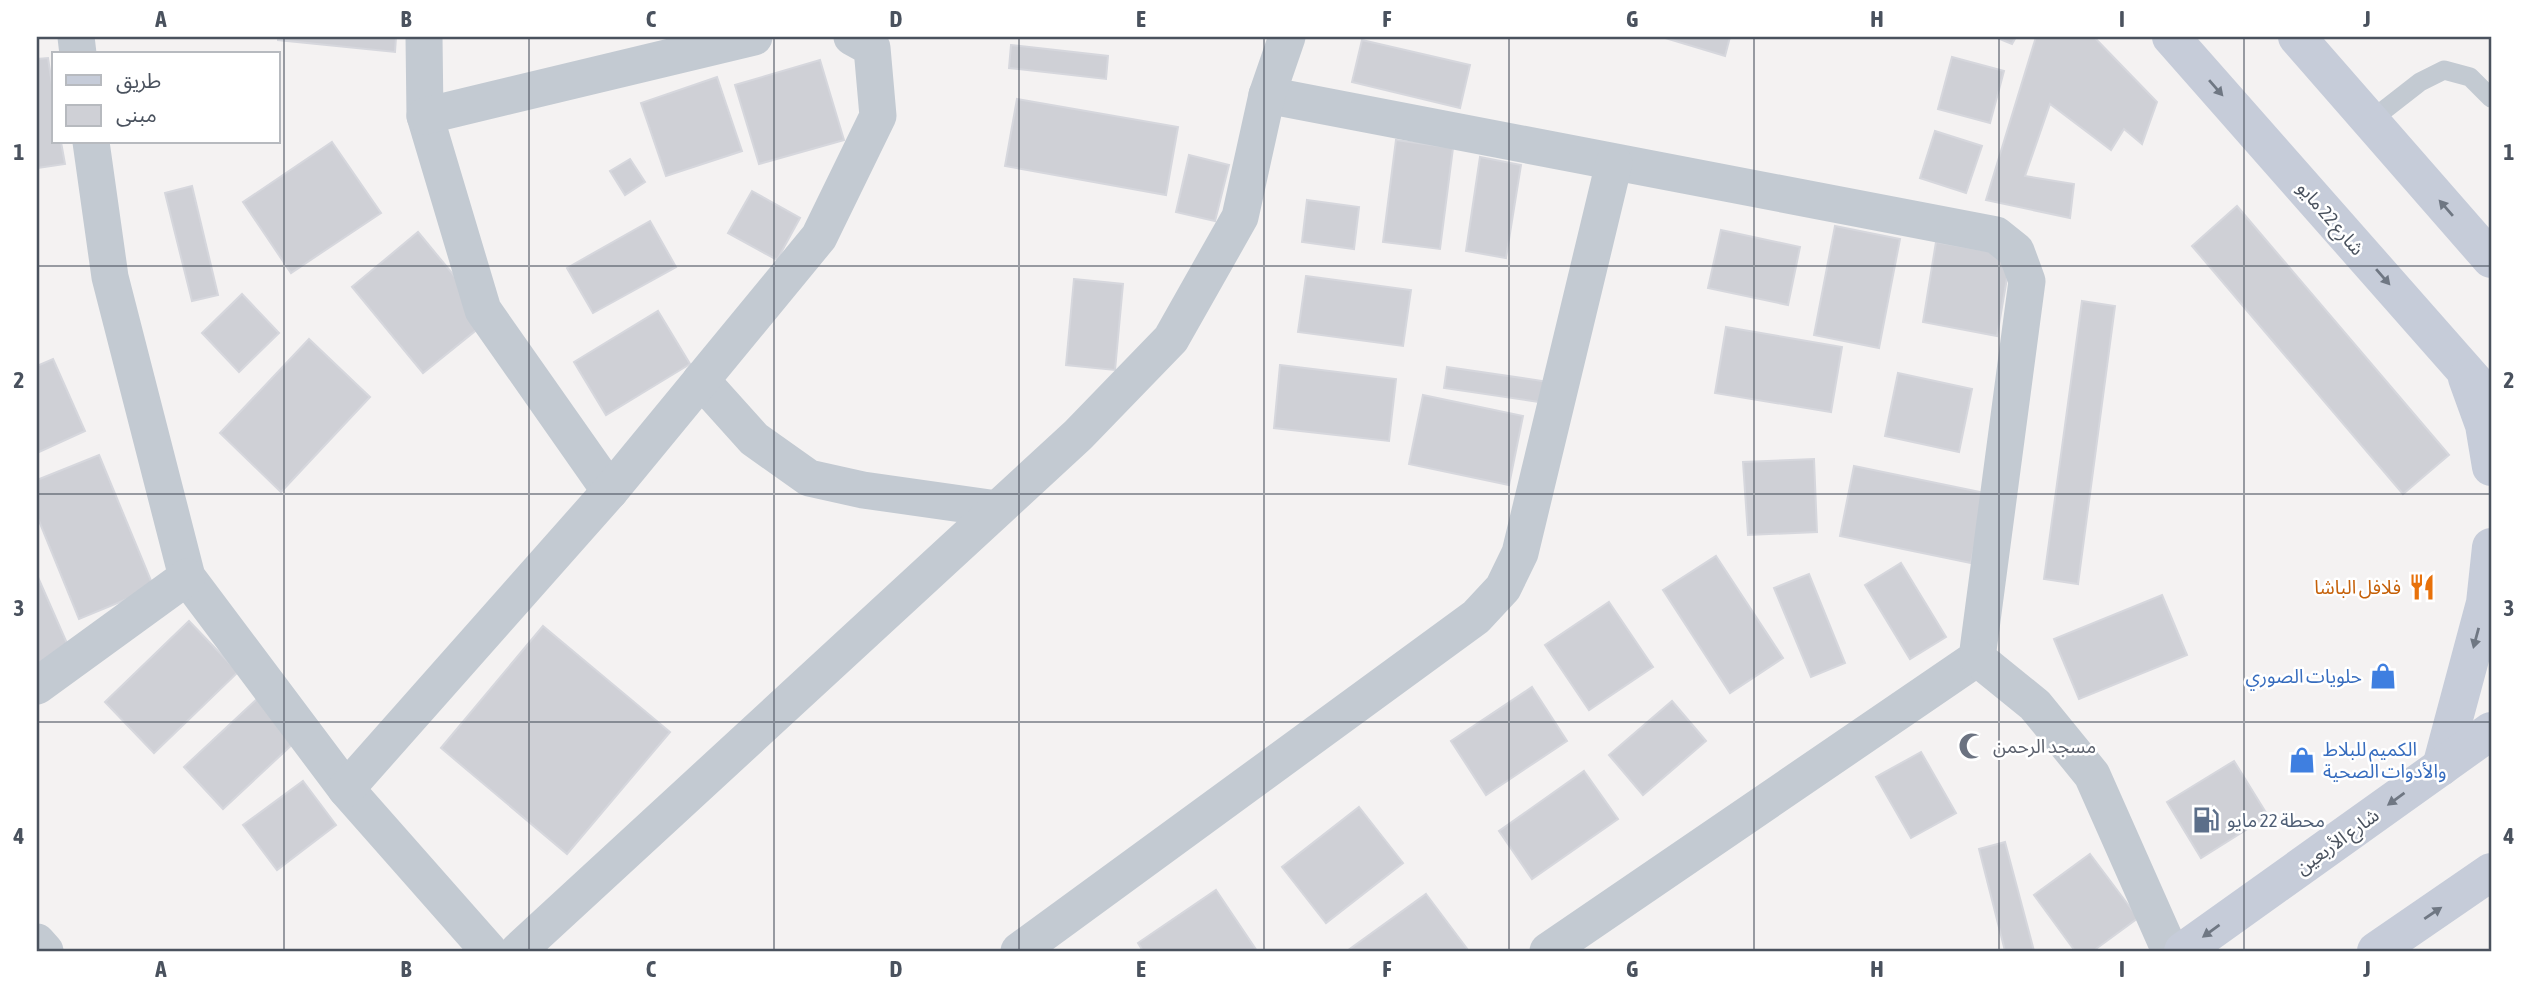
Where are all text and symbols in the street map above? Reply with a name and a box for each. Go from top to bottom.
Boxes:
text: A [154,6,167,32]
text: B [401,6,412,32]
text: C [646,6,657,32]
text: D [890,6,903,32]
text: E [1136,6,1146,32]
text: F [1382,6,1392,32]
text: G [1626,6,1638,32]
text: H [1870,6,1884,32]
text: I [2119,6,2125,32]
text: J [2362,6,2371,32]
legend [52,52,280,144]
text: طريق [116,68,161,94]
one-way arrow [2208,79,2224,97]
text: مبنى [116,102,157,127]
text: 1 [14,139,25,165]
text: 1 [2504,139,2515,165]
street label: شارع 22 مايو [2291,177,2369,261]
one-way arrow [2439,199,2454,216]
one-way arrow [2375,268,2391,286]
text: 2 [14,367,24,393]
text: 2 [2504,367,2514,393]
restaurant icon: فلافل الباشا [2407,572,2437,602]
place label: فلافل الباشا [2314,576,2401,599]
text: 3 [14,595,24,621]
text: 3 [2504,595,2514,621]
one-way arrow [2470,628,2480,649]
shop icon: حلويات الصوري [2368,661,2398,691]
place label: حلويات الصوري [2246,665,2362,691]
mosque icon: مسجد الرحمن [1957,731,1987,761]
place label: مسجد الرحمن [1993,735,2096,758]
place label: الكميم للبلاط والأدوات الصحية [2323,738,2447,783]
shop icon: الكميم للبلاط والأدوات الصحية [2287,745,2317,775]
one-way arrow [2387,792,2405,806]
street label: شارع الأربعين [2291,803,2385,881]
fuel station icon: محطة 22 مايو [2191,805,2221,835]
place label: محطة 22 مايو [2227,809,2325,832]
text: 4 [13,823,25,849]
text: 4 [2503,823,2515,849]
one-way arrow [2424,906,2442,920]
one-way arrow [2202,924,2220,938]
text: A [154,956,167,982]
text: B [401,956,412,982]
text: C [646,956,657,982]
text: D [890,956,903,982]
text: E [1136,956,1146,982]
text: F [1382,956,1392,982]
text: G [1626,956,1638,982]
text: H [1870,956,1884,982]
text: I [2119,956,2125,982]
text: J [2362,956,2371,982]

